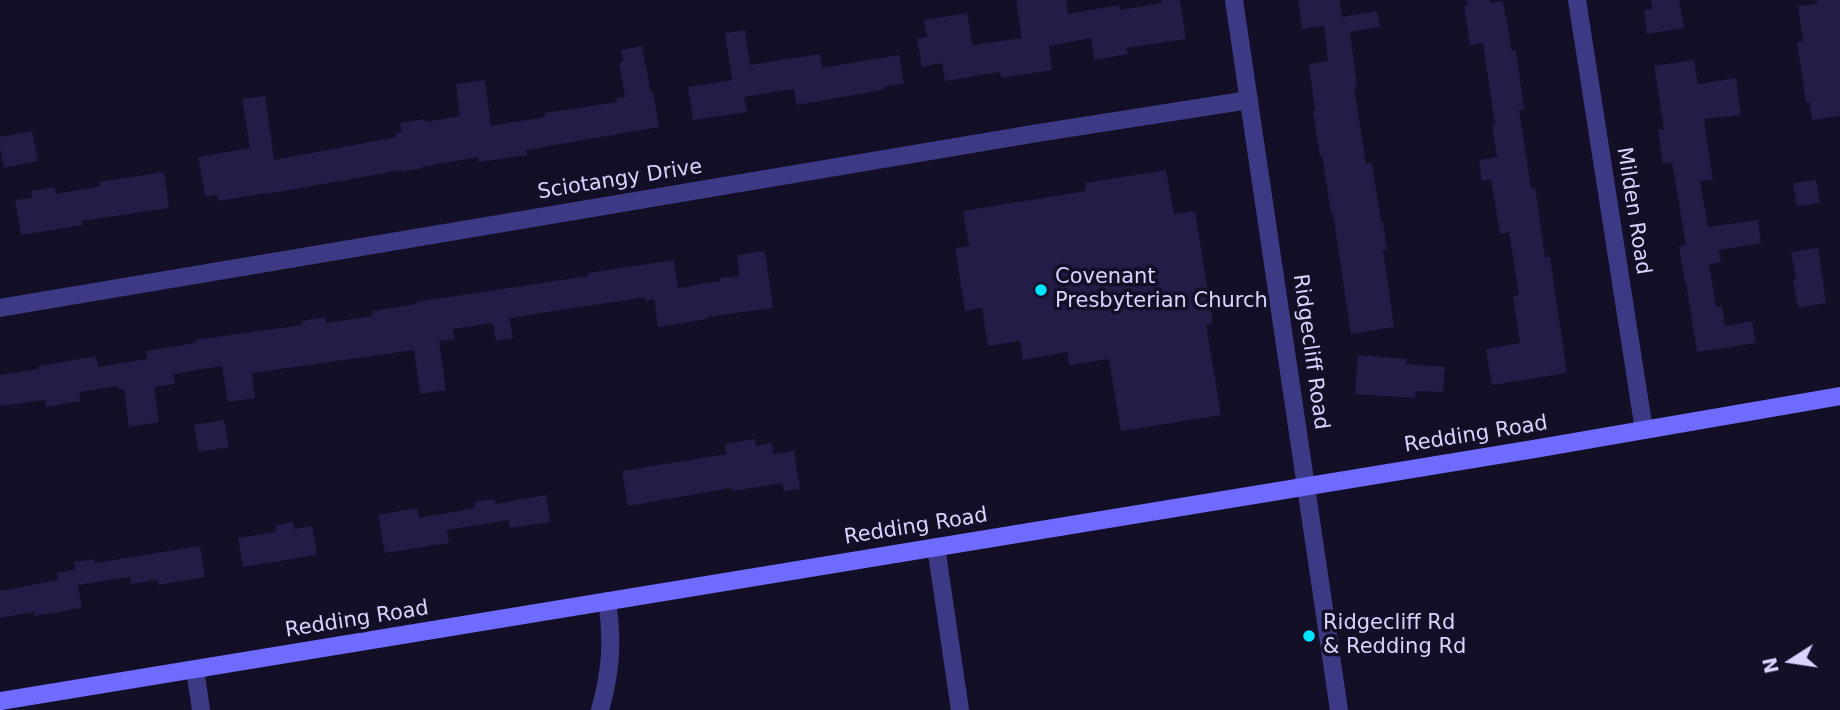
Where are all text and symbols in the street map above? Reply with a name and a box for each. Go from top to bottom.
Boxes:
street label: Milden Road [1610,145,1656,277]
street label: Sciotangy Drive [536,155,704,205]
place label: Covenant Presbyterian Church [1055,265,1268,315]
street label: Ridgecliff Road [1287,272,1333,432]
marker: Covenant Presbyterian Church [1033,282,1049,298]
street label: Redding Road [1402,411,1550,459]
street label: Redding Road [842,503,990,551]
street label: Redding Road [283,596,431,644]
place label: Ridgecliff Rd & Redding Rd [1323,611,1466,661]
north arrow [1756,626,1826,696]
marker: Ridgecliff Rd & Redding Rd [1301,628,1317,644]
text: N [1758,655,1783,675]

